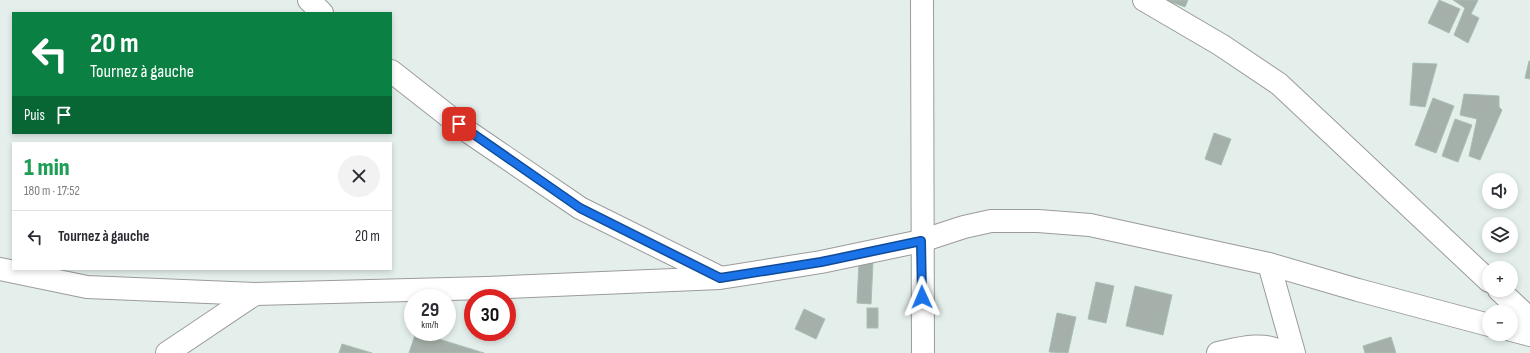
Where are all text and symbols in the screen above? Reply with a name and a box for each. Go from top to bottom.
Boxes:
text: 20 m [90,27,139,60]
icon: left [24,28,76,80]
text: Tournez à gauche [90,61,194,82]
icon: arrive [53,104,75,126]
text: Puis [24,106,45,125]
pin [442,107,476,141]
icon: arrive [448,113,470,135]
text: 1 min [24,153,70,182]
button: close [338,155,380,197]
map controls [1482,173,1518,341]
button: sound [1482,173,1518,209]
text: 180 m · 17:52 [24,183,80,199]
button: layers [1482,217,1518,253]
icon: left [24,226,46,248]
text: Tournez à gauche [58,227,149,246]
text: 20 m [355,227,380,246]
button: + [1482,261,1518,297]
position arrow [901,276,943,318]
speed limit sign: 30 [464,289,516,341]
text: 29 [421,298,439,322]
button: − [1482,305,1518,341]
text: km/h [421,319,439,331]

